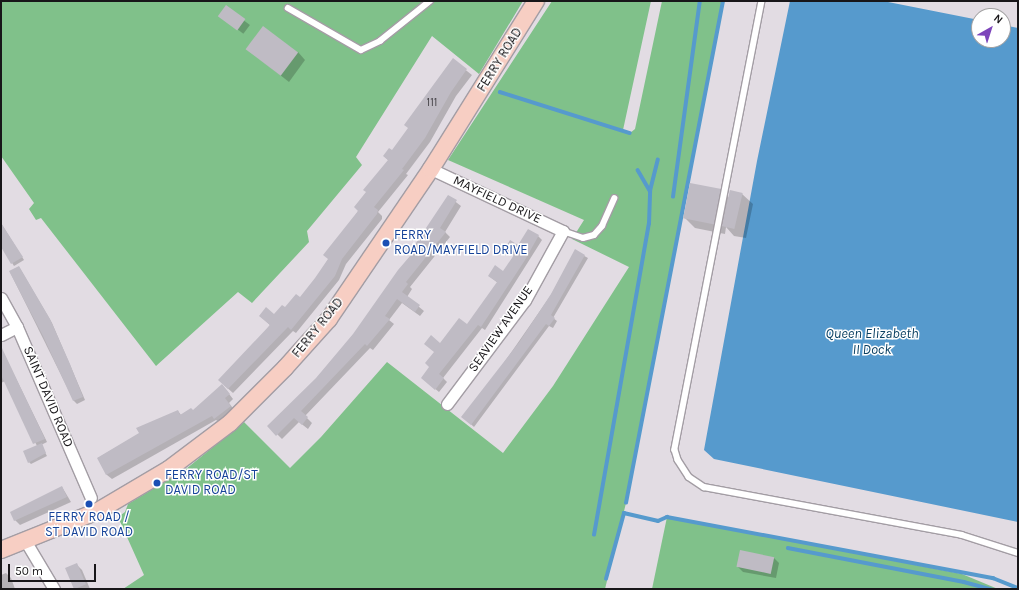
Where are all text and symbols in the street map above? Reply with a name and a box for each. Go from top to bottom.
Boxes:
north arrow [971,8,1011,48]
text: N [991,12,1005,27]
street label: FERRY ROAD [474,25,526,95]
house number: 111 [427,96,437,110]
street label: MAYFIELD DRIVE [450,173,544,227]
place label: FERRY ROAD/MAYFIELD DRIVE [394,228,528,259]
marker: FERRY ROAD/MAYFIELD DRIVE [381,238,391,248]
street label: SEAVIEW AVENUE [465,283,537,375]
street label: FERRY ROAD [289,295,347,361]
water label: Queen Elizabeth II Dock [825,326,919,358]
street label: SAINT DAVID ROAD [20,344,76,450]
place label: FERRY ROAD/ST DAVID ROAD [165,468,258,499]
marker: FERRY ROAD/ST DAVID ROAD [152,478,162,488]
marker: FERRY ROAD / ST DAVID ROAD [84,499,94,509]
place label: FERRY ROAD / ST DAVID ROAD [45,510,133,541]
scale bar [10,556,98,582]
text: 50 m [15,564,43,578]

